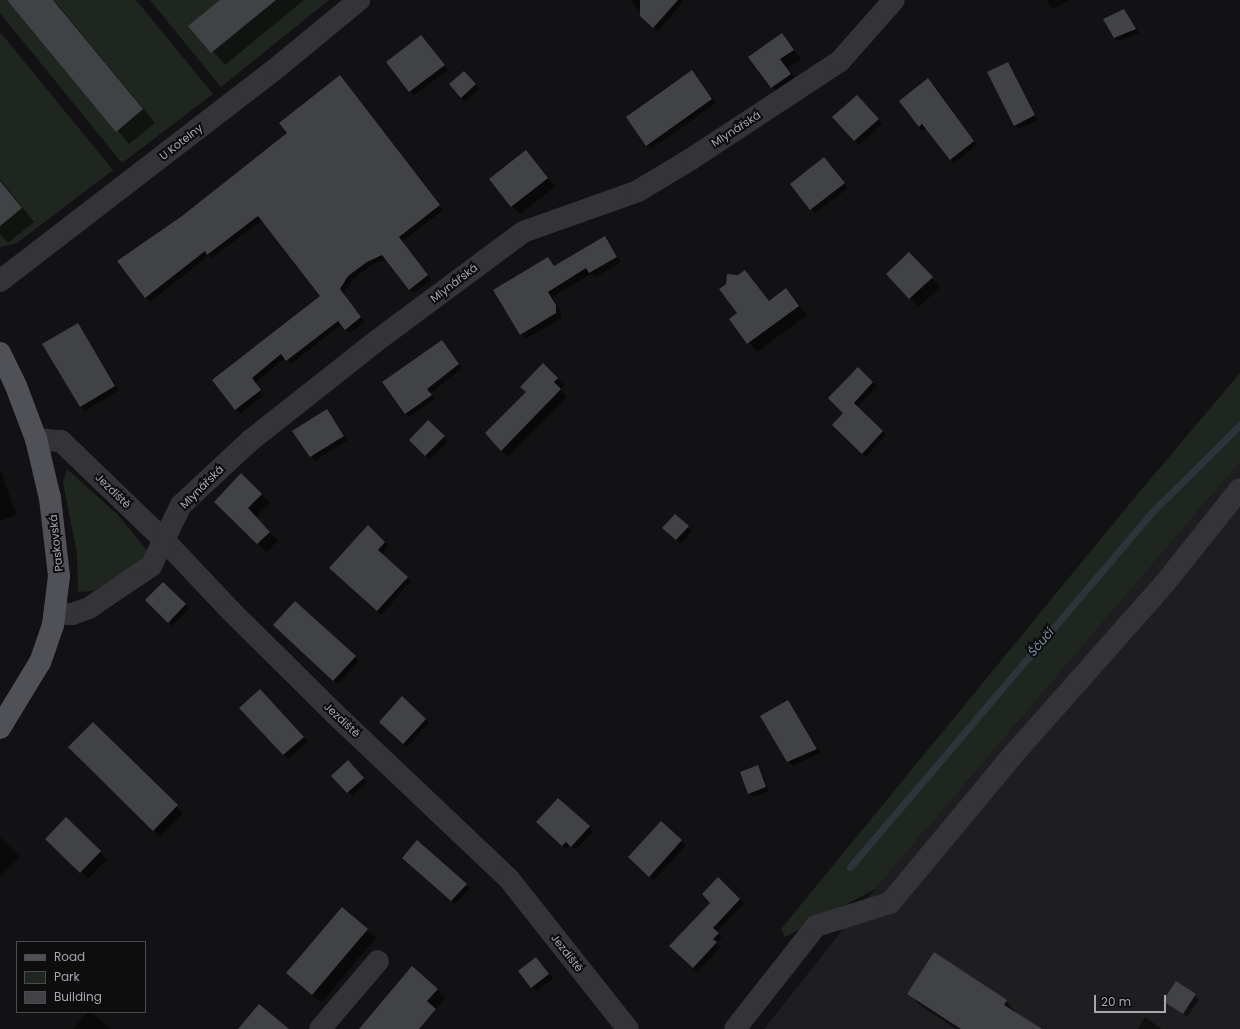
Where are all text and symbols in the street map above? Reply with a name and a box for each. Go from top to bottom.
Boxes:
street label: Mlynářská [709,108,763,150]
street label: U Kotelny [157,121,205,163]
street label: Mlynářská [428,261,480,305]
street label: Mlynářská [178,463,226,511]
street label: Jezdiště [92,471,134,511]
street label: Paskovská [46,514,66,572]
water label: Ščučí [1025,625,1057,659]
street label: Jezdiště [321,700,363,740]
street label: Jezdiště [548,931,586,975]
legend [16,941,146,1013]
text: Road [54,948,85,965]
text: Park [54,968,80,985]
scale bar [1096,987,1168,1013]
text: Building [54,988,102,1005]
text: 20 m [1101,993,1131,1010]

